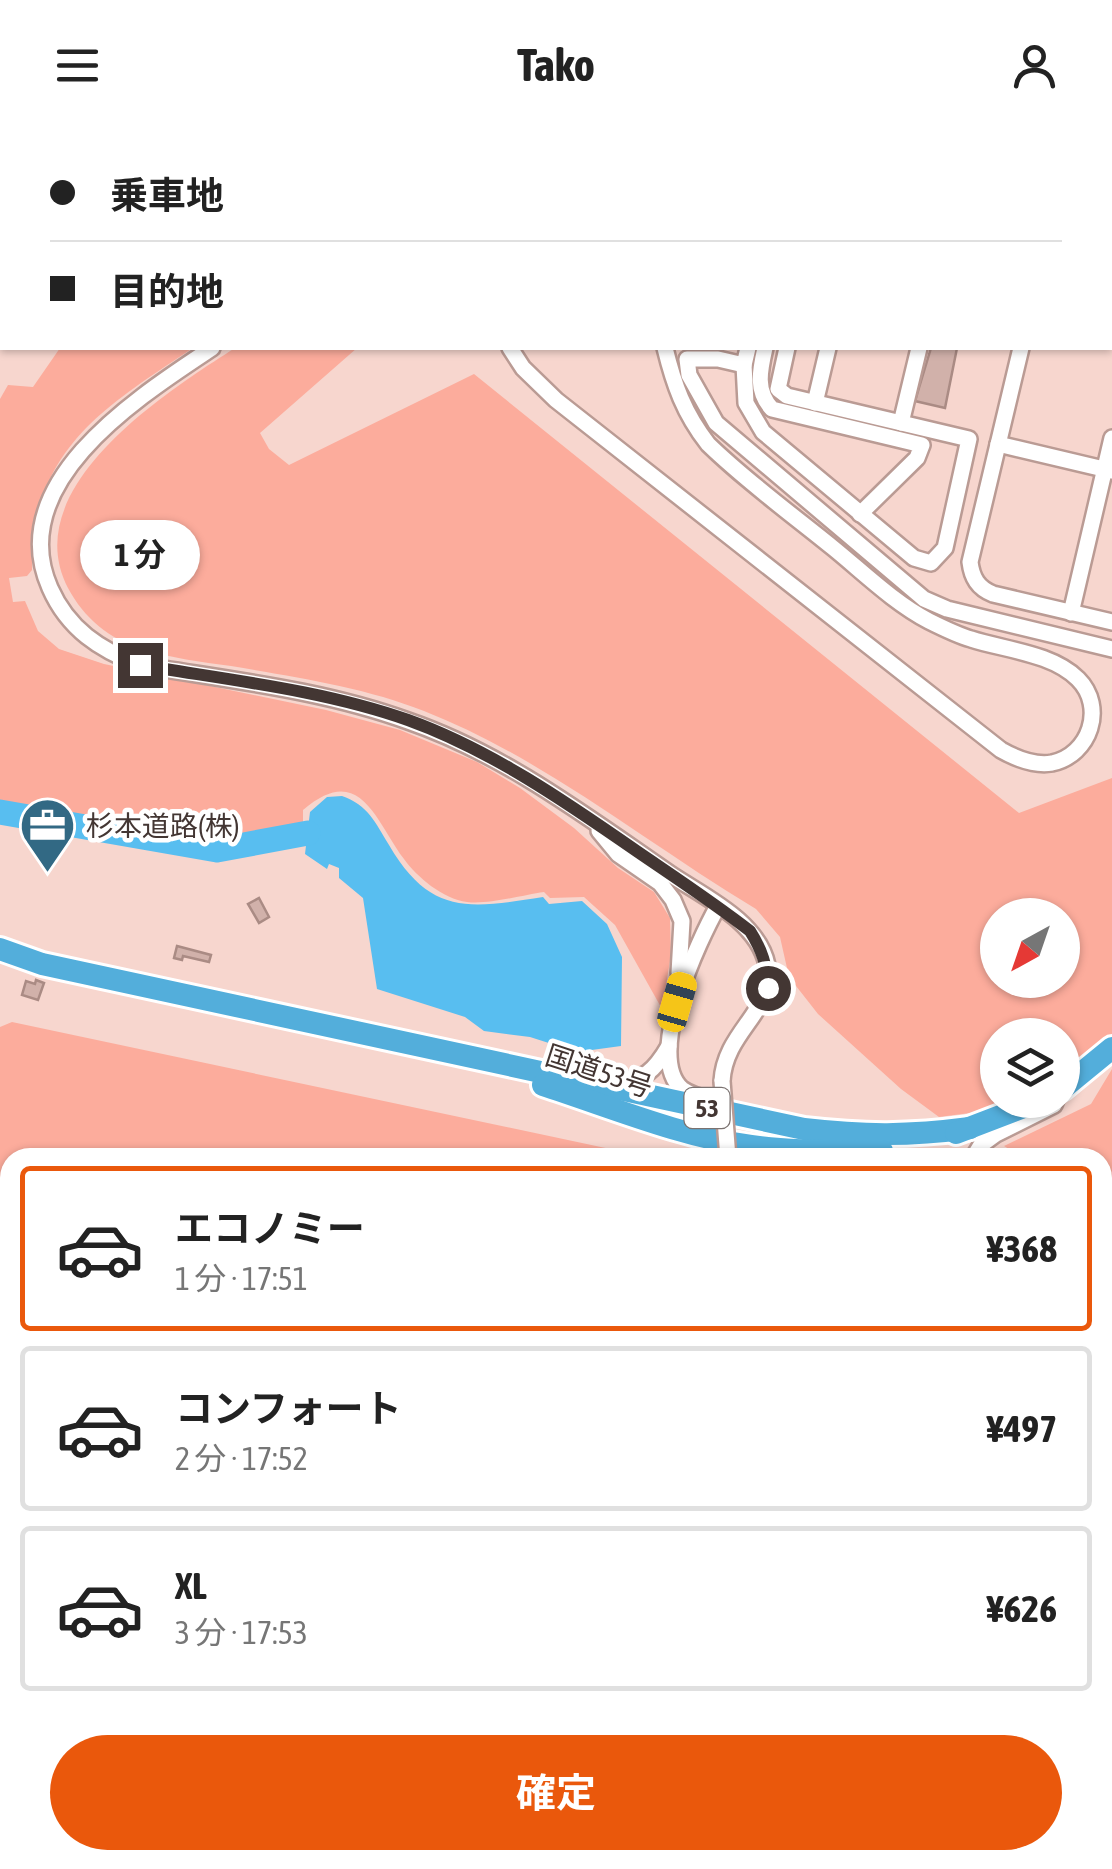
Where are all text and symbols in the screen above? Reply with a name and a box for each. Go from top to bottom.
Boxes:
icon: menu [50,38,105,93]
icon: person [1007,38,1062,93]
text: Tako [517,39,595,91]
text: 乗車地 [110,174,224,217]
text: 目的地 [110,270,224,313]
callout: 1 分 [80,520,200,590]
text: 1 分 [114,536,166,573]
route end [118,643,163,688]
office icon: 杉本道路(株) [17,796,77,875]
place label: 杉本道路(株) [86,810,239,842]
north arrow [980,898,1080,998]
map controls [980,898,1080,1118]
route start [746,966,791,1011]
car [654,969,700,1035]
button: layers [980,1018,1080,1118]
street label: 国道53号 [542,1039,656,1103]
road number: 53 [684,1088,730,1128]
icon: car [55,1204,145,1294]
text: エコノミー [175,1207,365,1250]
text: ¥368 [987,1227,1057,1270]
text: 1 分 · 17:51 [175,1260,308,1297]
icon: car [55,1384,145,1474]
text: コンフォート [175,1387,402,1430]
text: ¥497 [987,1407,1057,1450]
text: 2 分 · 17:52 [175,1440,308,1477]
icon: car [55,1564,145,1654]
text: XL [175,1564,207,1607]
text: ¥626 [987,1587,1057,1630]
text: 3 分 · 17:53 [175,1614,308,1651]
button: 確定 [50,1735,1062,1850]

